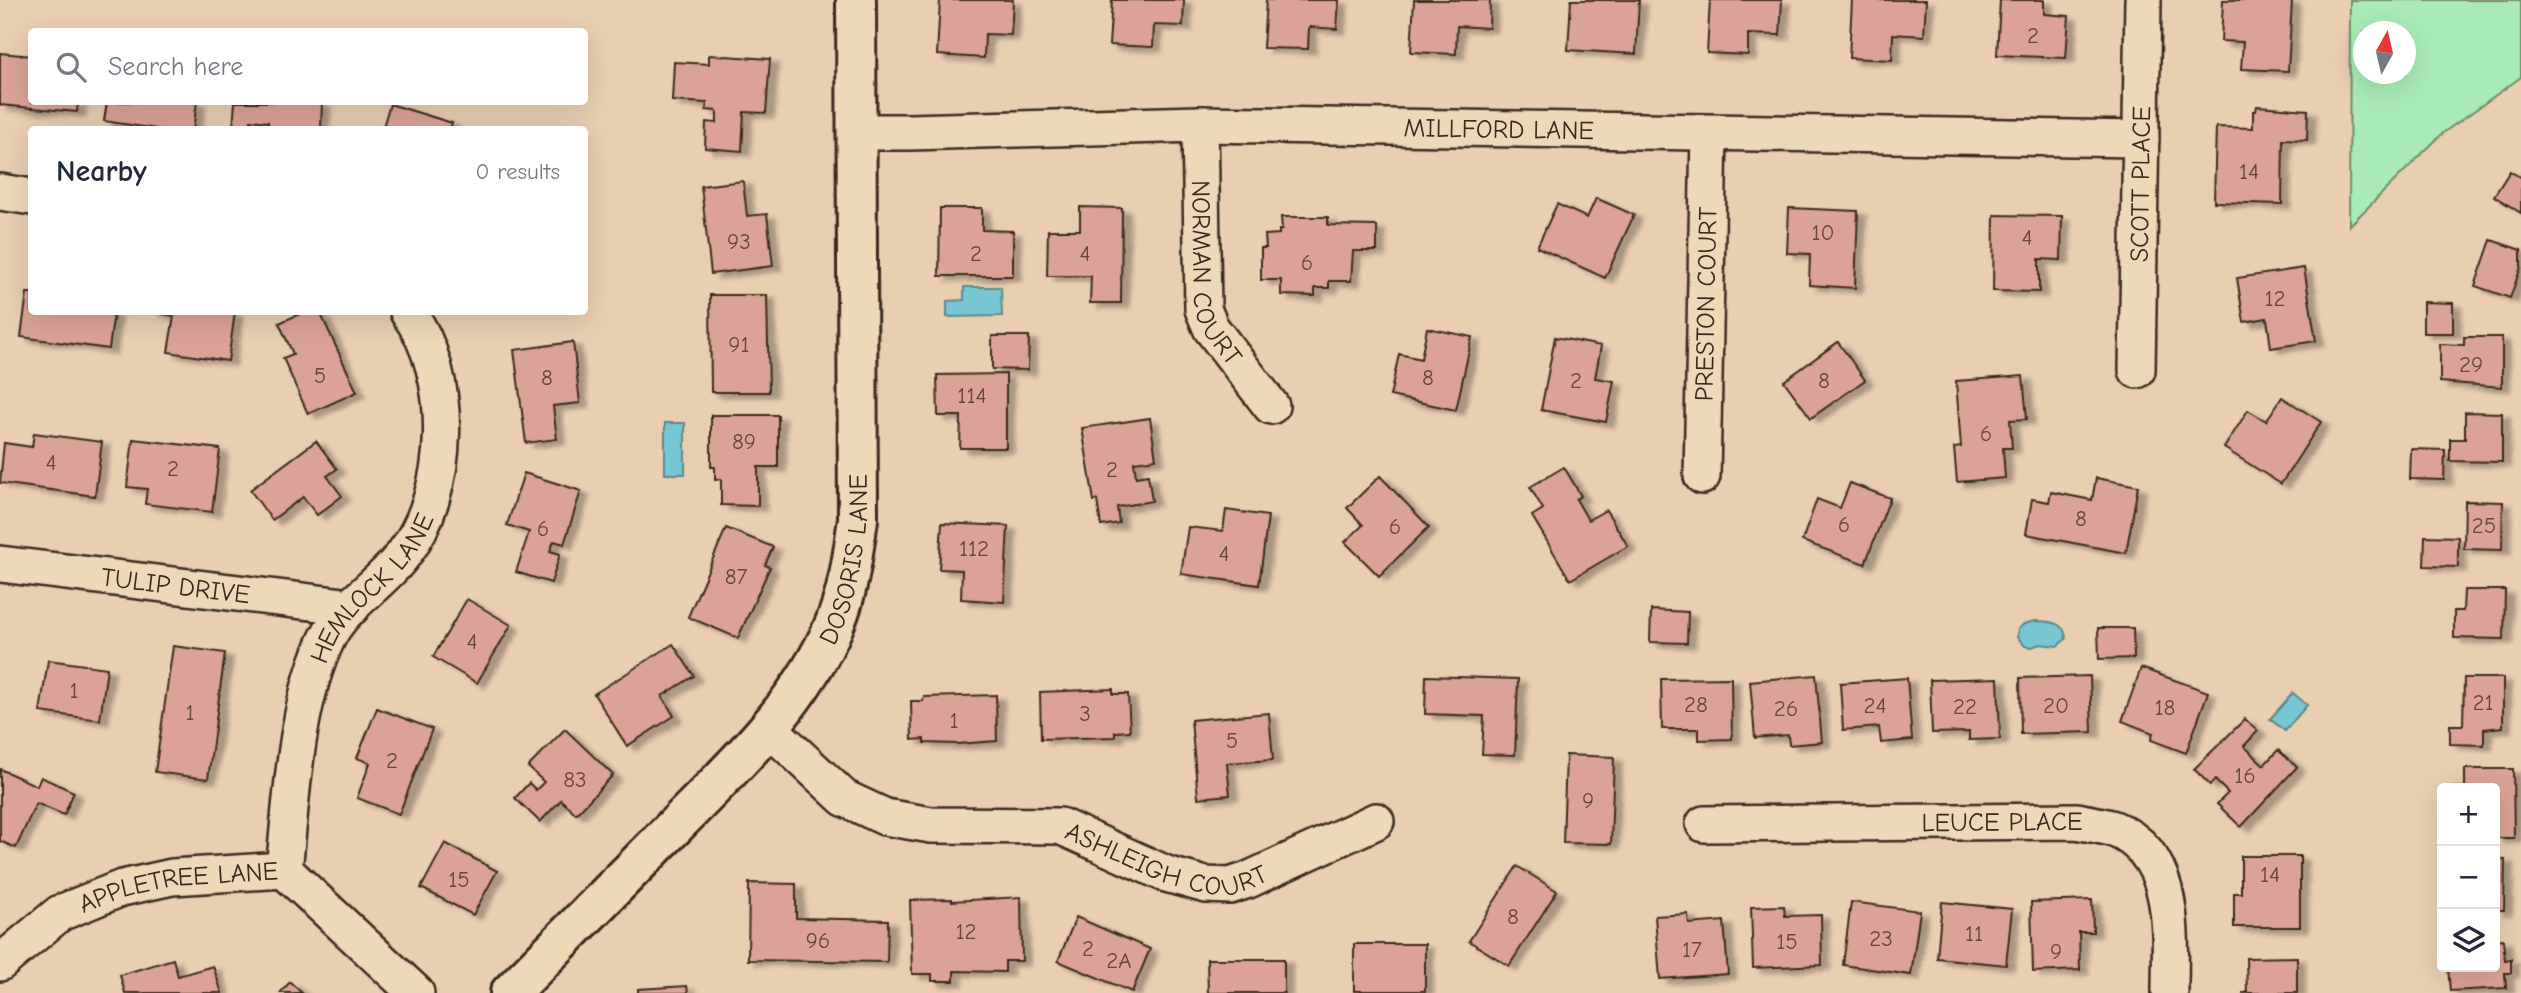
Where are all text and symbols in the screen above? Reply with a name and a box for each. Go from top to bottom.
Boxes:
north arrow [2353,21,2416,84]
house number: 2 [2027,22,2039,49]
search box [28,28,588,105]
icon: search [52,48,90,86]
text: Search here [108,52,243,82]
street label: SCOTT PLACE [2125,106,2157,262]
street label: MILLFORD LANE [1403,113,1594,146]
text: Nearby [56,154,147,189]
text: 0 results [476,158,560,185]
house number: 14 [2239,158,2259,185]
street label: NORMAN COURT [1185,180,1248,372]
street label: PRESTON COURT [1690,206,1723,402]
house number: 10 [1811,219,1835,246]
house number: 4 [2021,224,2033,251]
house number: 93 [727,228,751,255]
house number: 2 [970,240,982,267]
house number: 4 [1079,240,1091,267]
house number: 6 [1301,249,1313,276]
house number: 12 [2264,285,2286,312]
house number: 91 [728,331,750,358]
house number: 29 [2459,351,2483,378]
house number: 5 [314,362,326,389]
house number: 8 [541,364,553,391]
house number: 8 [1422,364,1434,391]
house number: 2 [1570,367,1582,394]
house number: 8 [1818,367,1830,394]
house number: 114 [957,382,987,409]
house number: 6 [1980,420,1992,447]
house number: 89 [732,428,756,455]
house number: 4 [45,449,57,476]
house number: 2 [167,455,179,482]
house number: 2 [1106,456,1118,483]
street label: DOSORIS LANE [813,474,874,650]
house number: 8 [2075,505,2087,532]
street label: HEMLOCK LANE [304,509,441,668]
house number: 6 [1838,511,1850,538]
house number: 25 [2472,512,2496,539]
house number: 6 [1389,513,1401,540]
house number: 6 [537,515,549,542]
house number: 112 [959,535,989,562]
house number: 4 [1218,540,1230,567]
street label: TULIP DRIVE [99,562,252,610]
house number: 87 [725,563,747,590]
house number: 4 [466,628,478,655]
house number: 1 [69,677,79,704]
house number: 21 [2472,689,2494,716]
house number: 28 [1684,691,1708,718]
house number: 24 [1863,692,1887,719]
house number: 20 [2043,692,2069,719]
house number: 22 [1953,693,1977,720]
house number: 18 [2155,694,2175,721]
house number: 26 [1774,695,1798,722]
house number: 1 [185,699,195,726]
house number: 3 [1079,700,1091,727]
house number: 1 [949,707,959,734]
house number: 5 [1226,727,1238,754]
house number: 2 [386,747,398,774]
house number: 16 [2234,762,2256,789]
house number: 83 [563,766,587,793]
map controls [2437,783,2500,972]
button: + [2437,783,2500,846]
house number: 9 [1582,787,1594,814]
street label: LEUCE PLACE [1921,807,2083,838]
street label: ASHLEIGH COURT [1061,817,1273,904]
button: − [2437,846,2500,909]
street label: APPLETREE LANE [75,856,279,920]
house number: 14 [2260,861,2280,888]
house number: 15 [448,866,470,893]
house number: 8 [1507,903,1519,930]
button: layers [2437,909,2500,972]
house number: 12 [955,918,977,945]
house number: 11 [1965,920,1983,947]
house number: 23 [1869,925,1893,952]
house number: 96 [806,927,830,954]
house number: 15 [1776,928,1798,955]
house number: 2 [1082,935,1094,962]
house number: 17 [1682,936,1702,963]
house number: 9 [2050,938,2062,965]
house number: 2A [1106,947,1132,974]

